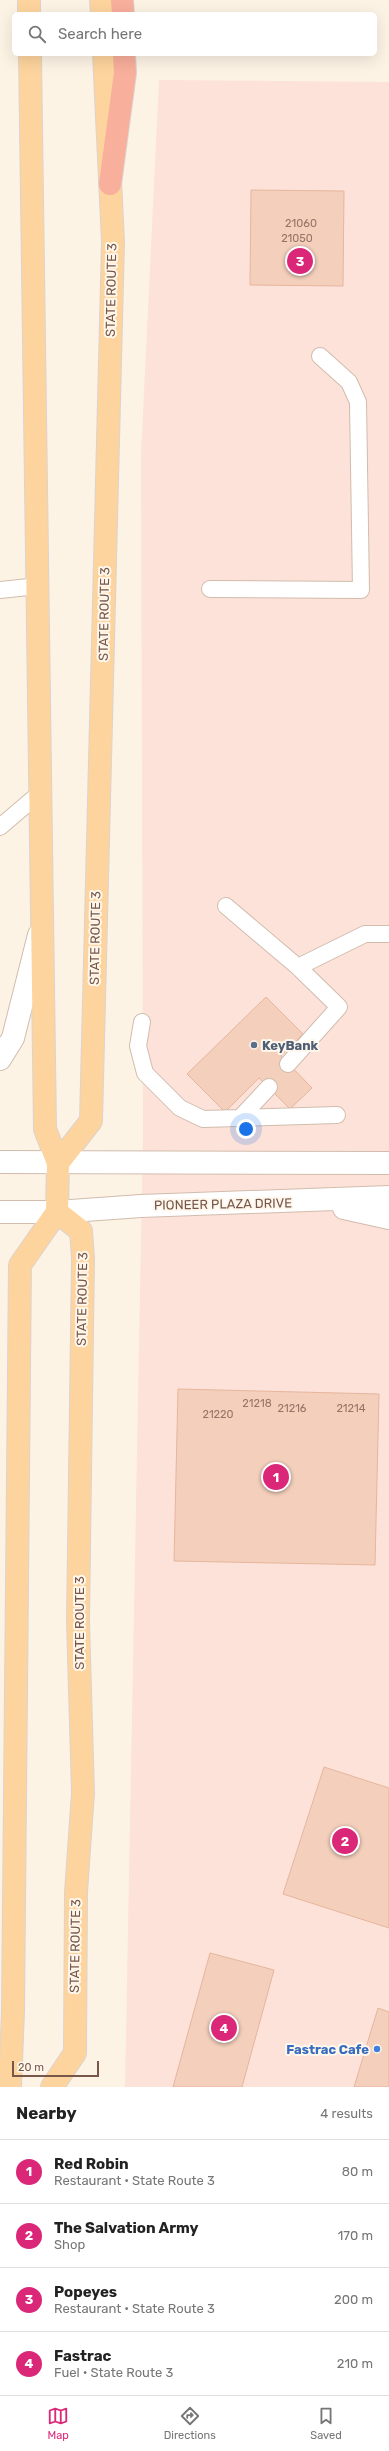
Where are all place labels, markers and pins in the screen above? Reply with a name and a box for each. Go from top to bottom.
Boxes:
pin: 3 [287,246,313,276]
place label: KeyBank [262,1038,319,1053]
marker: KeyBank [249,1040,259,1050]
pin: 1 [263,1462,289,1492]
pin: 2 [332,1826,358,1856]
pin: 4 [211,2013,237,2043]
place label: Fastrac Cafe [286,2042,369,2057]
marker: Fastrac Cafe [372,2044,382,2054]

